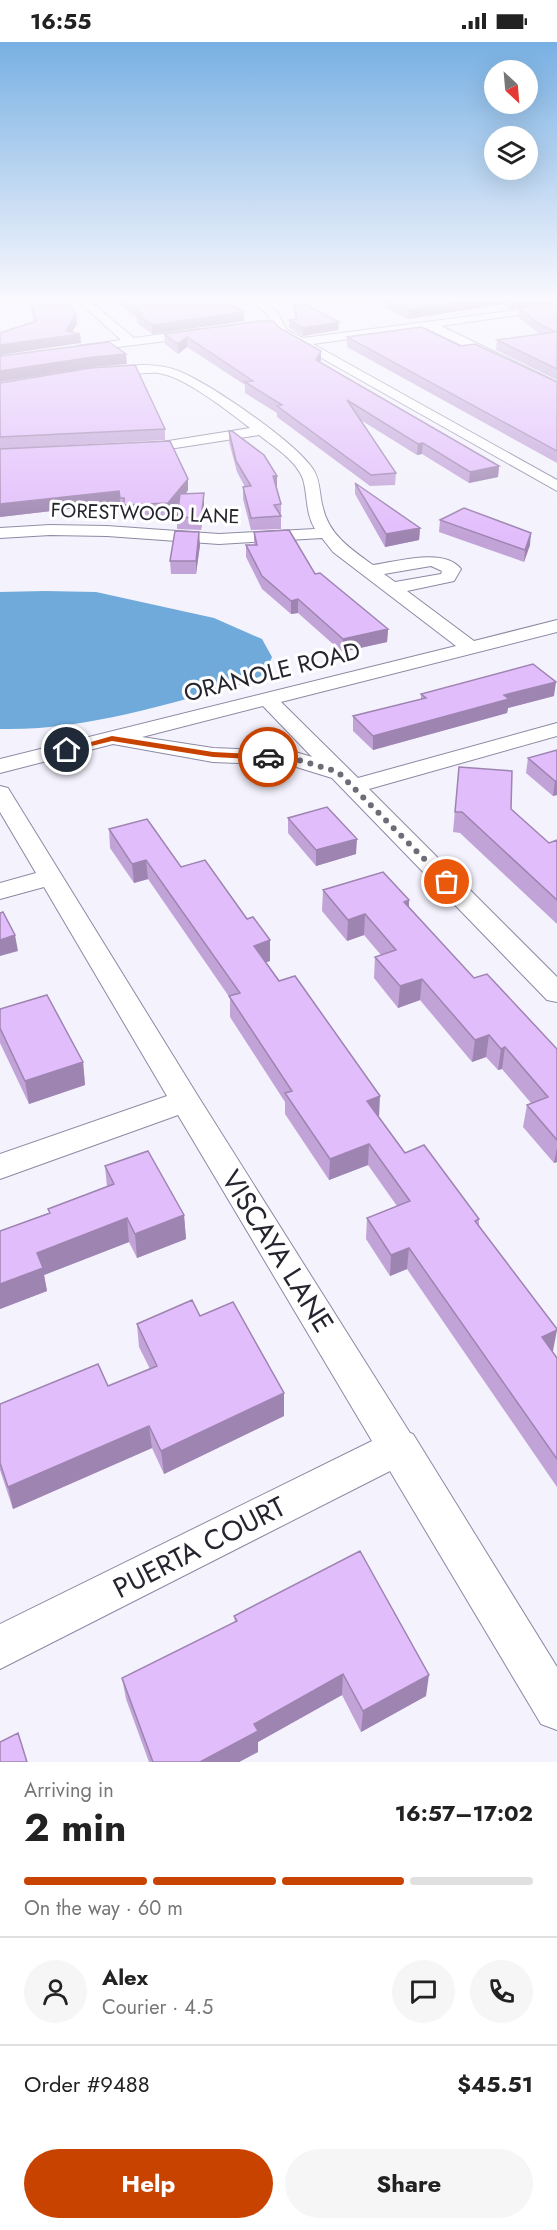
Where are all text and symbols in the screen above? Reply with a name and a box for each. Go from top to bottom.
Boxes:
text: 16:55 [30,5,91,37]
north arrow [484,60,538,114]
map controls [484,60,538,180]
button: layers [484,126,538,180]
street label: FORESTWOOD LANE [50,496,240,531]
street label: ORANOLE ROAD [180,633,364,710]
pin [41,724,92,775]
courier [238,727,298,787]
icon: home [50,733,83,766]
icon: car [252,741,285,774]
pin [421,856,472,907]
icon: bag [430,865,463,898]
street label: VISCAYA LANE [211,1162,344,1340]
street label: PUERTA COURT [106,1486,293,1609]
text: Arriving in [24,1776,114,1805]
text: 16:57–17:02 [395,1797,533,1829]
text: 2 min [24,1799,126,1856]
text: On the way · 60 m [24,1894,183,1923]
button: person [24,1960,87,2023]
button: chat [392,1960,455,2023]
button: phone [470,1960,533,2023]
text: Alex [102,1961,148,1993]
text: Courier · 4.5 [102,1993,213,2022]
text: Order #9488 [24,2068,150,2100]
text: $45.51 [457,2068,533,2100]
button: Help [24,2149,273,2218]
button: Share [285,2149,533,2218]

